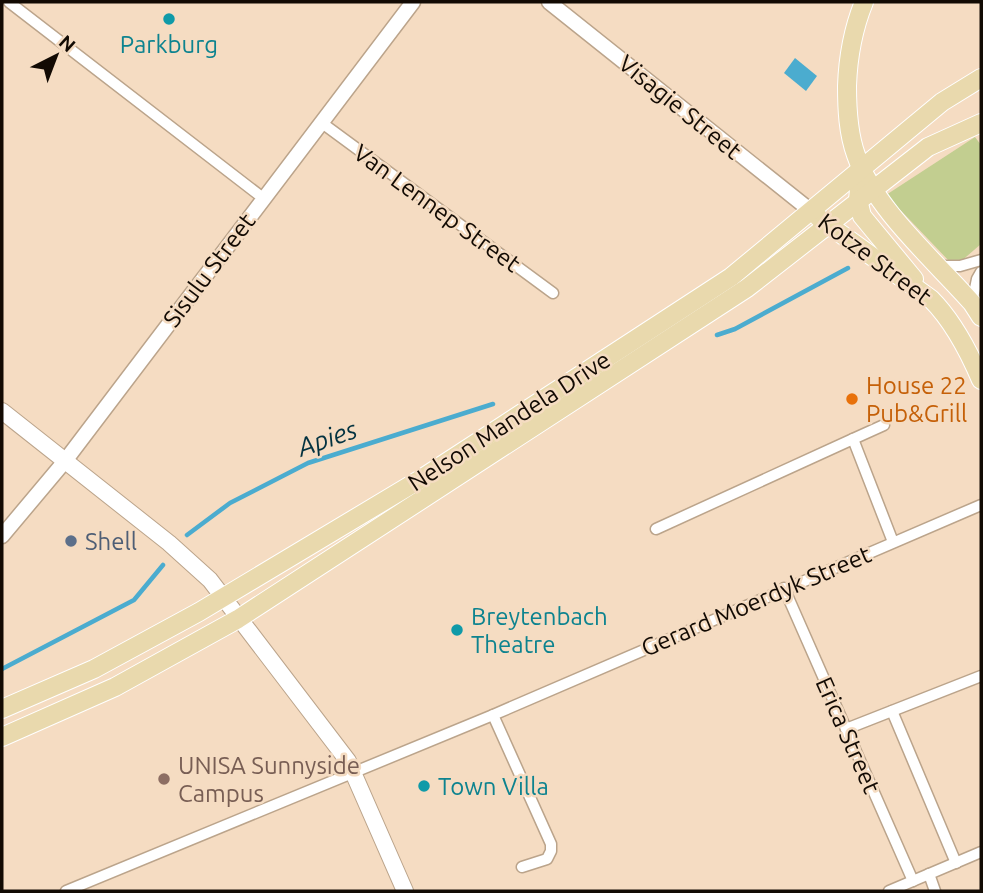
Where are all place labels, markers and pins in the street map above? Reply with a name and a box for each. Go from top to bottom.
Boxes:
marker: Parkburg [161,11,177,27]
place label: Parkburg [120,31,218,58]
place label: House 22 Pub&Grill [866,372,967,427]
marker: House 22 Pub&Grill [844,391,860,407]
place label: Shell [85,528,137,555]
marker: Shell [63,533,79,549]
place label: Breytenbach Theatre [471,603,608,658]
marker: Breytenbach Theatre [449,622,465,638]
place label: UNISA Sunnyside Campus [178,752,360,807]
marker: UNISA Sunnyside Campus [156,771,172,787]
place label: Town Villa [438,773,549,800]
marker: Town Villa [416,778,432,794]

